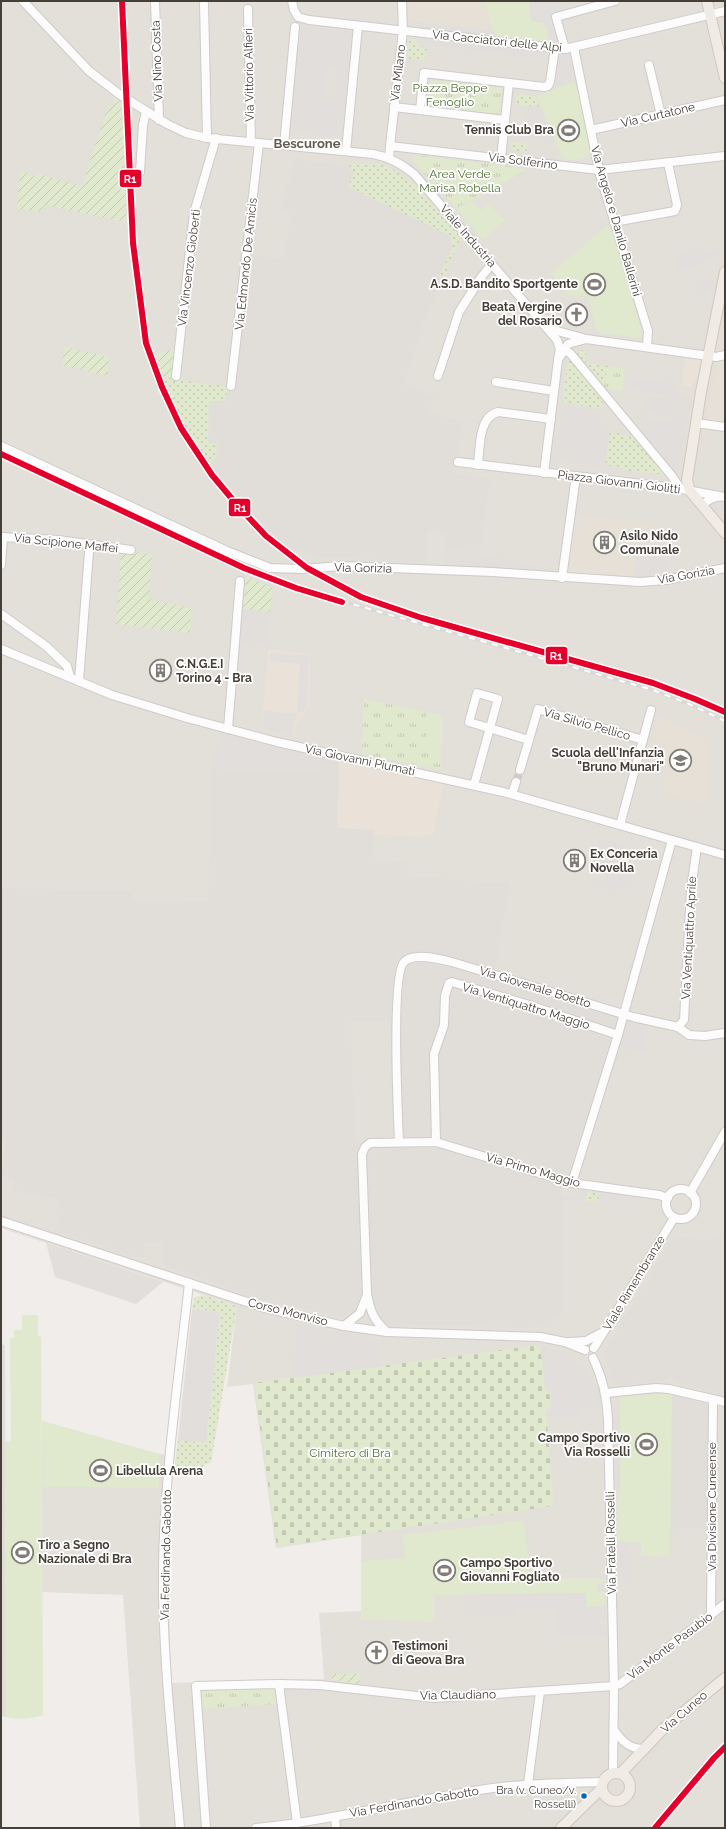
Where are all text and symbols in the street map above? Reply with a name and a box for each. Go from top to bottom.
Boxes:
street label: Via Nino Costa [149,20,165,102]
street label: Via Cacciatori delle Alpi [431,27,563,55]
street label: Via Vittorio Alfieri [241,28,257,122]
street label: Via Milano [388,44,408,102]
park label: Piazza Beppe Fenoglio [413,81,487,109]
street label: Via Curtatone [620,100,696,130]
sports icon: Tennis Club Bra [556,117,582,143]
place label: Tennis Club Bra [465,123,554,137]
district label: Bescurone [274,136,341,151]
street label: Via Angelo e Danilo Ballerini [588,144,644,298]
street label: Via Solferino [487,150,559,172]
park label: Area Verde Marisa Robella [419,167,501,195]
line badge: R1 [119,169,142,188]
text: R1 [124,173,137,186]
street label: Via Edmondo De Amicis [232,197,260,331]
street label: Viale Industria [437,202,499,270]
street label: Via Vincenzo Gioberti [175,209,203,327]
sports icon: A.S.D. Bandito Sportgente [581,271,607,297]
place label: A.S.D. Bandito Sportgente [430,277,578,291]
place label: Beata Vergine del Rosario [482,300,562,328]
church icon: Beata Vergine del Rosario [564,301,590,327]
street label: Piazza Giovanni Giolitti [557,468,681,496]
line badge: R1 [228,498,251,517]
text: R1 [234,502,247,515]
place label: Asilo Nido Comunale [620,529,679,557]
building icon: Asilo Nido Comunale [592,530,618,556]
street label: Via Scipione Maffei [13,531,119,555]
street label: Via Gorizia [334,560,392,576]
street label: Via Gorizia [656,563,716,587]
line badge: R1 [545,646,568,665]
text: R1 [550,650,563,663]
place label: C.N.G.E.I Torino 4 - Bra [176,657,252,685]
building icon: C.N.G.E.I Torino 4 - Bra [147,658,173,684]
street label: Via Silvio Pellico [542,705,632,743]
street label: Via Giovanni Piumati [304,741,416,779]
place label: Scuola dell'Infanzia "Bruno Munari" [551,746,664,774]
school or university icon: Scuola dell'Infanzia "Bruno Munari" [667,747,693,773]
place label: Ex Conceria Novella [590,847,658,875]
building icon: Ex Conceria Novella [561,848,587,874]
street label: Via Ventiquattro Aprile [679,876,699,1000]
street label: Via Giovenale Boetto [478,963,592,1011]
street label: Via Ventiquattro Maggio [460,980,592,1032]
street label: Via Primo Maggio [484,1150,582,1190]
street label: Viale Rimembranze [600,1233,668,1333]
street label: Corso Monviso [247,1295,329,1329]
place label: Campo Sportivo Via Rosselli [538,1431,630,1459]
sports icon: Campo Sportivo Via Rosselli [633,1432,659,1458]
street label: Via Divisione Cuneense [705,1442,719,1572]
park label: Cimitero di Bra [309,1446,391,1460]
sports icon: Libellula Arena [88,1458,114,1484]
place label: Libellula Arena [116,1464,203,1478]
street label: Via Ferdinando Gabotto [158,1489,174,1621]
street label: Via Fratelli Rosselli [603,1491,619,1595]
place label: Tiro a Segno Nazionale di Bra [38,1538,132,1566]
sports icon: Tiro a Segno Nazionale di Bra [10,1539,36,1565]
place label: Campo Sportivo Giovanni Fogliato [460,1556,559,1584]
sports icon: Campo Sportivo Giovanni Fogliato [432,1557,458,1583]
street label: Via Monte Pasubio [625,1609,715,1683]
place label: Testimoni di Geova Bra [392,1639,465,1667]
church icon: Testimoni di Geova Bra [364,1640,390,1666]
street label: Via Claudiano [420,1687,496,1703]
street label: Via Cuneo [658,1688,710,1736]
street label: Via Ferdinando Gabotto [348,1784,480,1820]
place label: Bra (v. Cuneo/v. Rosselli) [496,1784,576,1811]
marker: Bra (v. Cuneo/v. Rosselli) [579,1791,589,1801]

